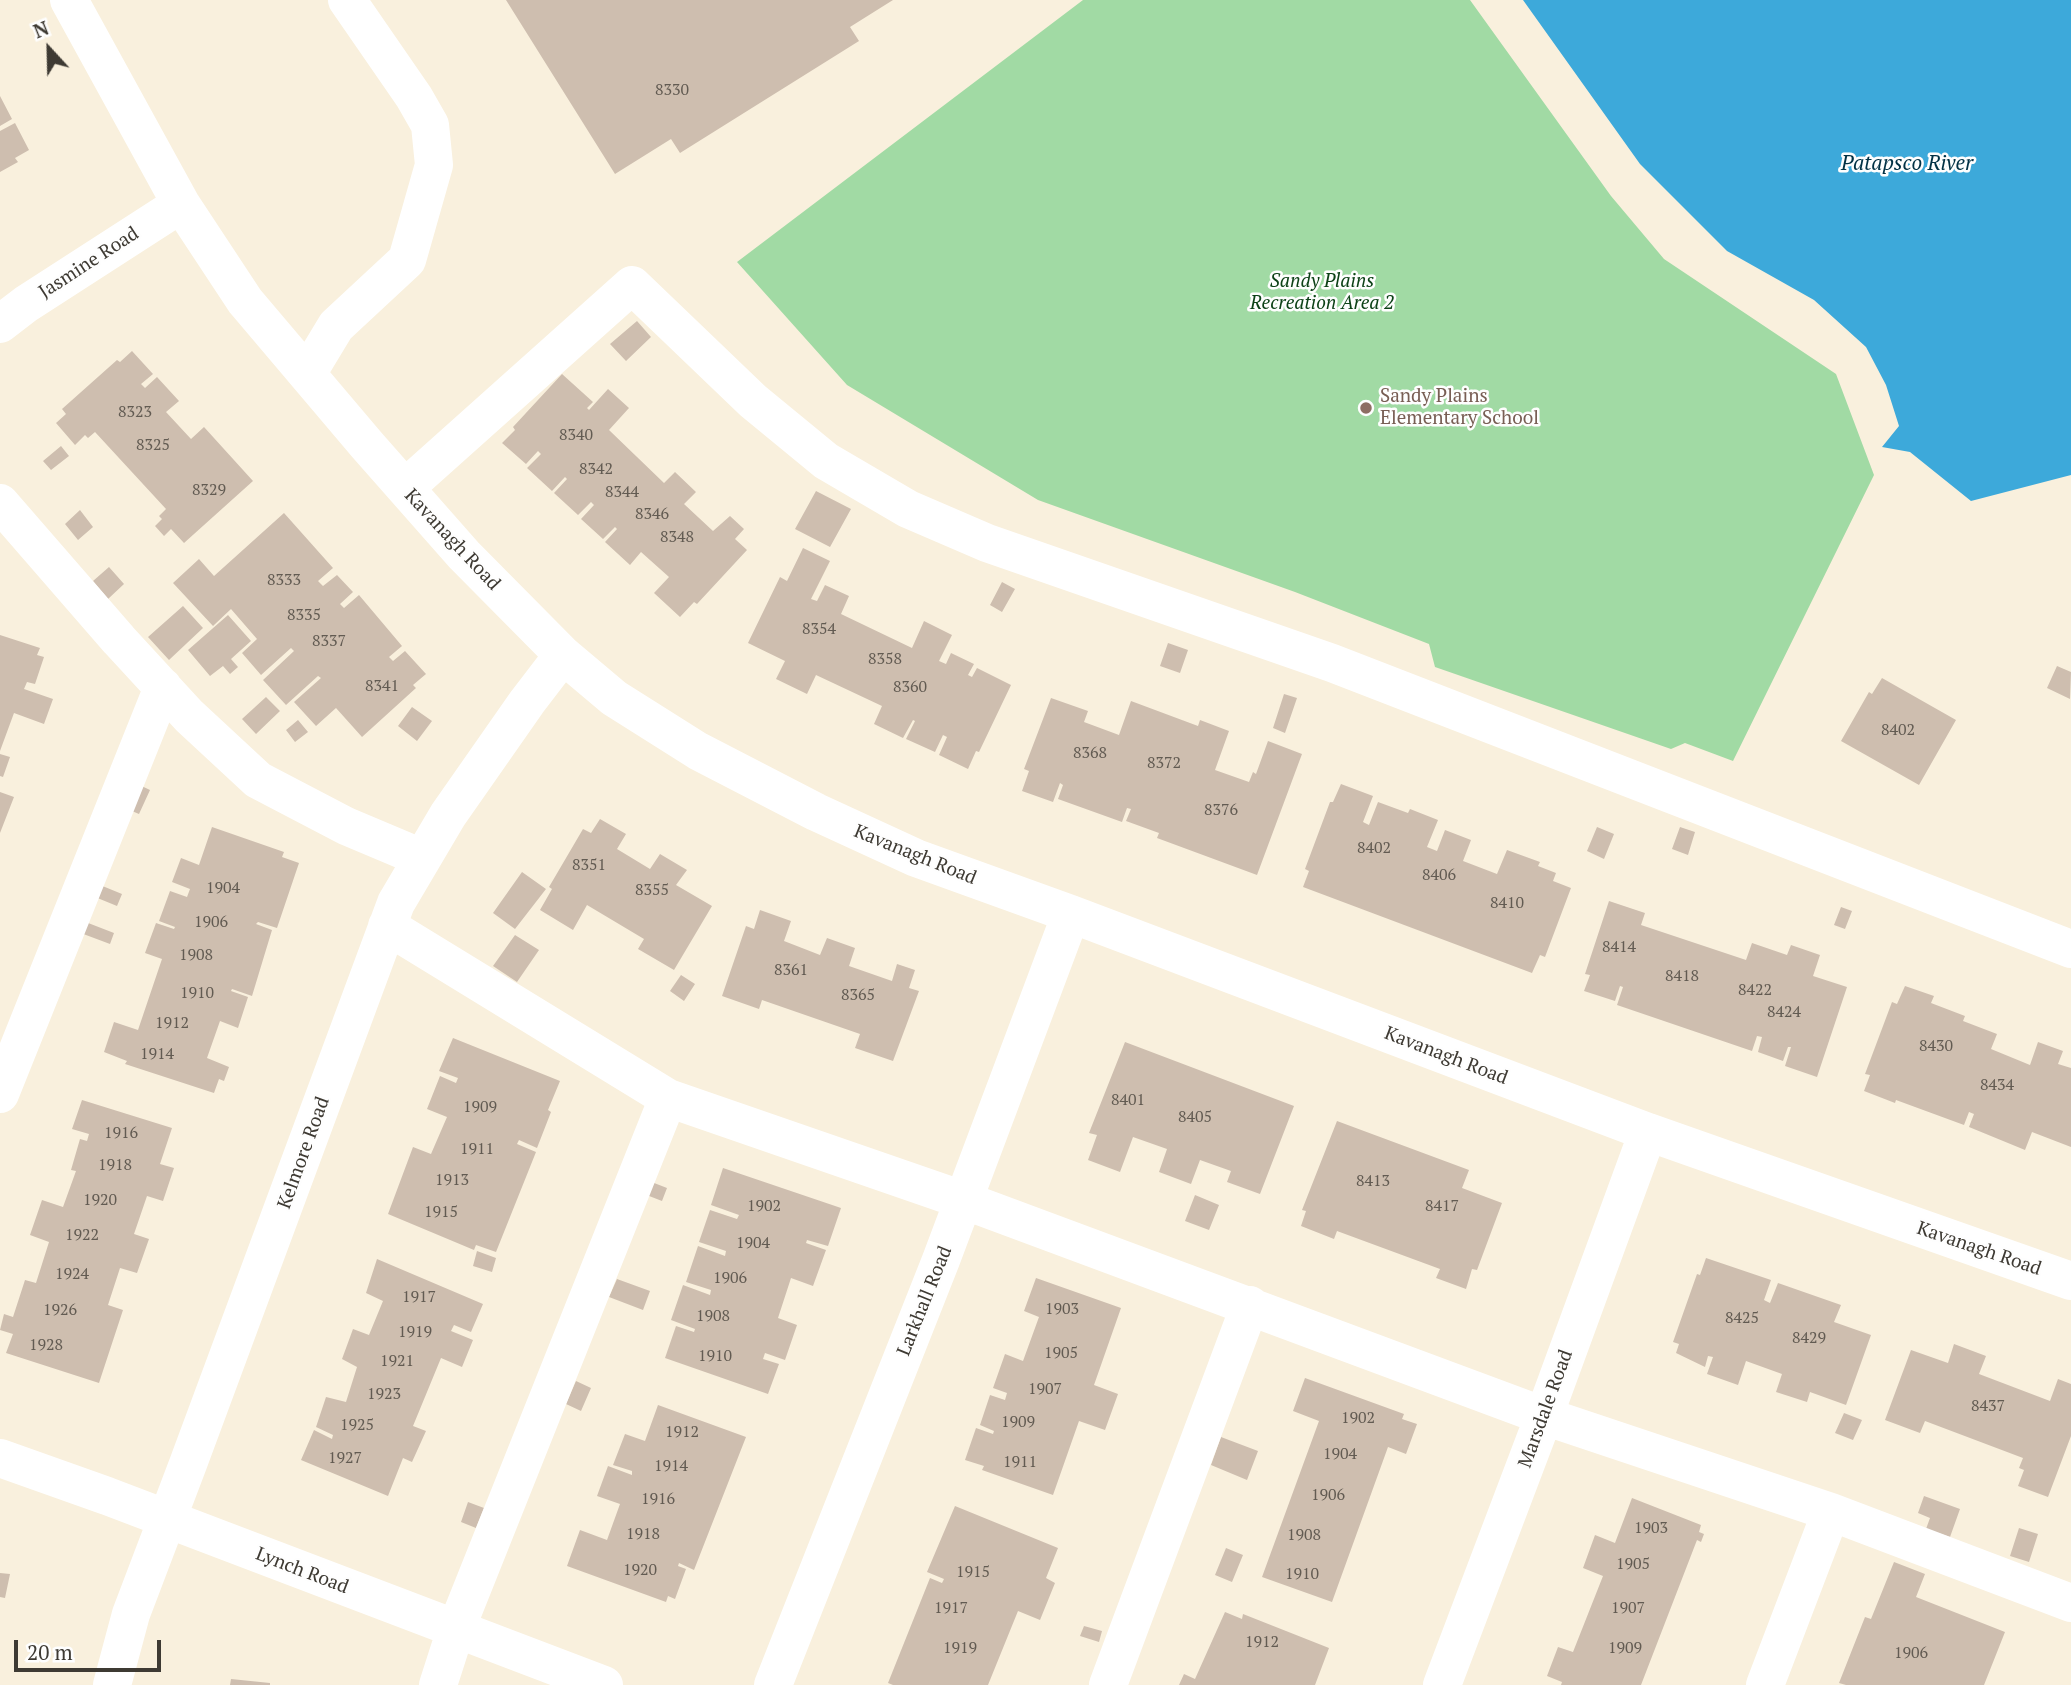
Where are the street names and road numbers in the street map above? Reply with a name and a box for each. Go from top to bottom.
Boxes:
street label: Jasmine Road [35,222,143,304]
street label: Kavanagh Road [399,485,505,595]
street label: Kavanagh Road [850,820,980,890]
street label: Kavanagh Road [1381,1022,1511,1090]
street label: Kelmore Road [273,1094,335,1212]
street label: Kavanagh Road [1914,1217,2044,1281]
street label: Larkhall Road [893,1243,957,1359]
street label: Marsdale Road [1514,1347,1578,1471]
street label: Lynch Road [252,1543,352,1599]

